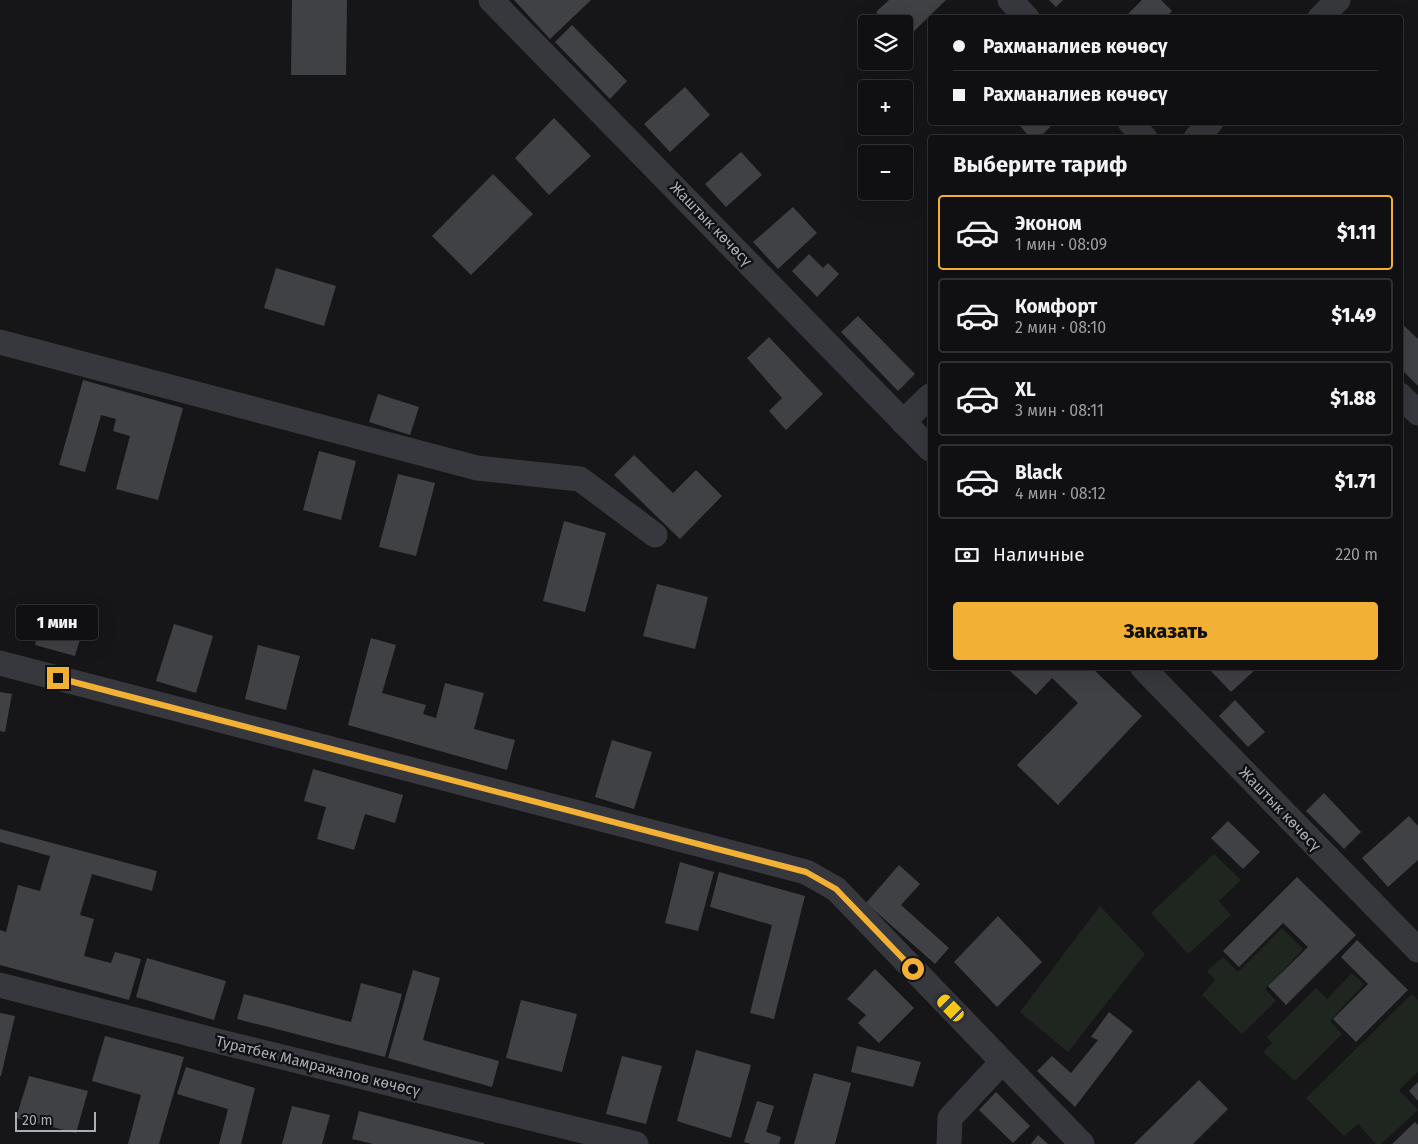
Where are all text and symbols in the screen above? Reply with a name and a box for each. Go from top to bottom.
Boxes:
map controls [858,15,913,200]
button: layers [858,15,913,70]
text: Рахманалиев көчөсү [983,35,1168,58]
button: + [858,80,913,135]
text: Рахманалиев көчөсү [983,83,1168,106]
button: − [858,145,913,200]
text: Выберите тариф [953,151,1128,178]
street label: Жаштык көчөсү [666,178,756,270]
icon: car [955,210,1000,255]
text: Эконом [1015,212,1082,235]
text: $1.11 [1337,221,1376,244]
text: 1 мин · 08:09 [1015,235,1107,254]
icon: car [955,293,1000,338]
text: Комфорт [1015,295,1097,318]
text: $1.49 [1332,304,1376,327]
text: 2 мин · 08:10 [1015,318,1106,337]
icon: car [955,376,1000,421]
text: XL [1015,378,1036,401]
text: $1.88 [1330,387,1376,410]
text: 3 мин · 08:11 [1015,401,1104,420]
icon: car [955,459,1000,504]
text: Black [1015,461,1062,484]
text: $1.71 [1335,470,1376,493]
text: 4 мин · 08:12 [1015,484,1106,503]
icon: cash [953,541,981,569]
text: Наличные [993,543,1085,566]
text: 220 m [1335,545,1378,564]
button: Заказать [953,602,1378,660]
callout: 1 мин [17,606,99,640]
text: 1 мин [37,613,77,632]
route end [47,667,69,689]
street label: Жаштык көчөсү [1235,763,1325,855]
route start [902,958,924,980]
car [935,992,966,1024]
street label: Туратбек Мамражапов көчөсү [214,1032,423,1100]
scale bar [15,1109,96,1132]
text: 20 m [22,1112,52,1129]

